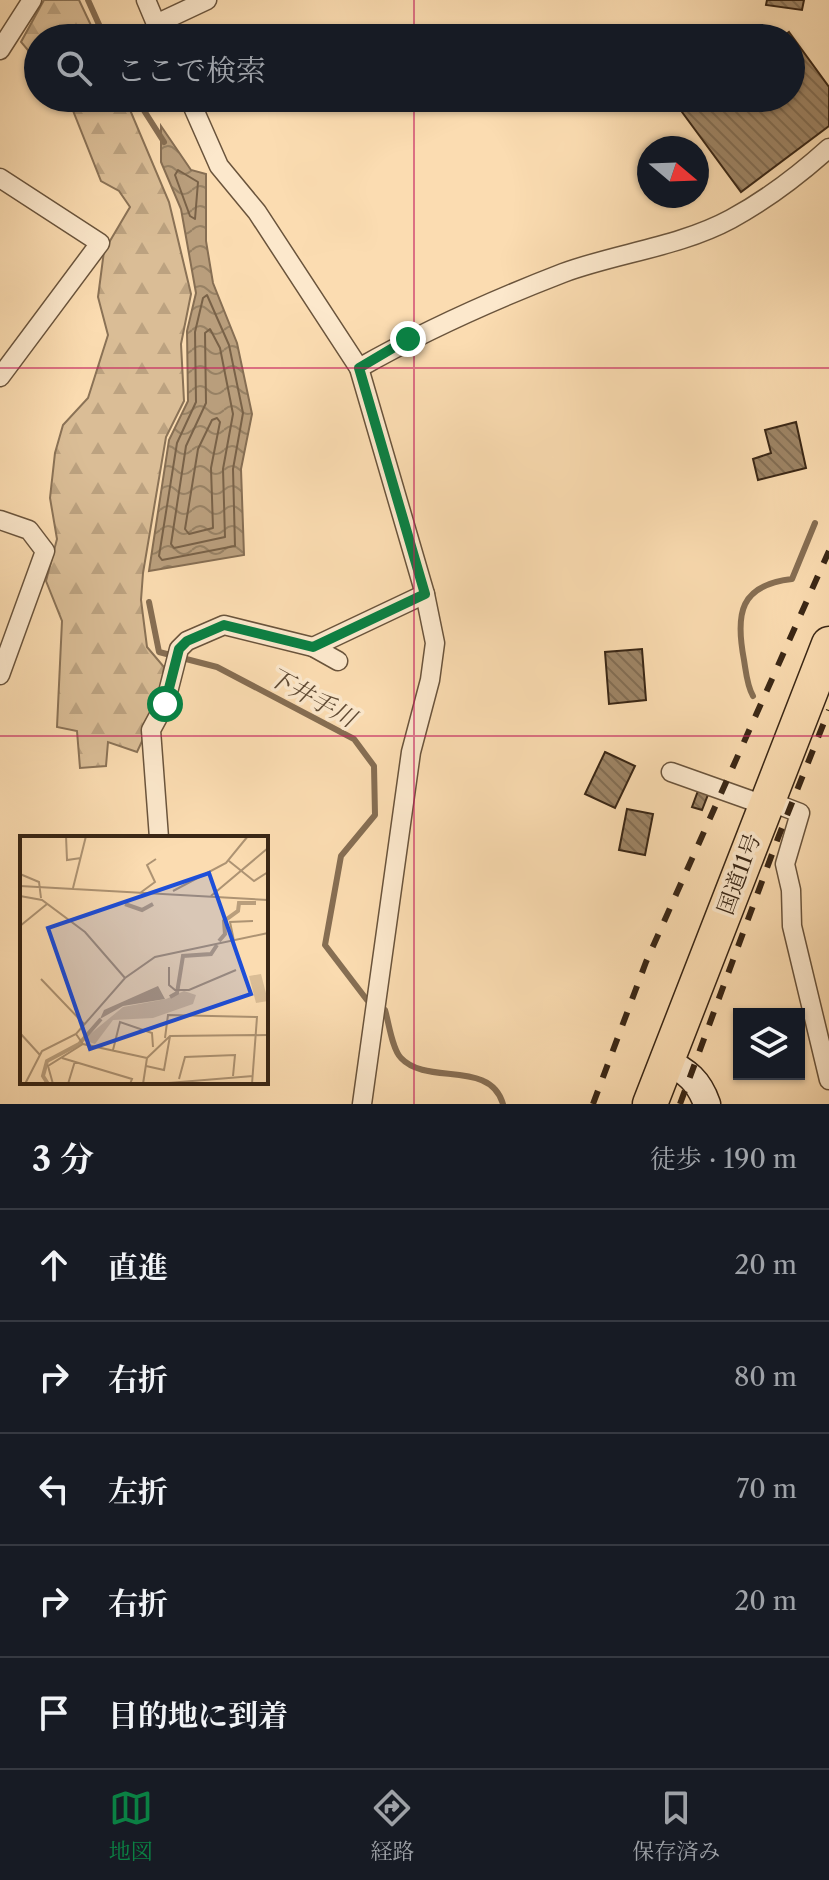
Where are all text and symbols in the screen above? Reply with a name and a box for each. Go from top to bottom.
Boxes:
search box [24,24,805,112]
icon: search [52,46,96,90]
text: ここで検索 [116,52,266,89]
north arrow [637,136,709,208]
route end [390,321,426,357]
water label: 下井手川 [263,661,364,734]
route start [147,686,183,722]
street label: 国道11号 [712,830,766,918]
inset map [20,836,268,1084]
map controls [733,1008,805,1080]
button: layers [733,1008,805,1080]
text: 3 分 [32,1138,94,1180]
text: 徒歩 · 190 m [650,1143,797,1175]
icon: ahead [32,1243,76,1287]
text: 直進 [108,1249,168,1286]
text: 20 m [734,1249,797,1281]
icon: right [32,1355,76,1399]
text: 右折 [108,1361,168,1398]
text: 80 m [734,1361,797,1393]
icon: left [32,1467,76,1511]
text: 左折 [108,1473,168,1510]
text: 70 m [737,1473,797,1505]
icon: right [32,1579,76,1623]
text: 右折 [108,1585,168,1622]
text: 20 m [734,1585,797,1617]
icon: arrive [32,1691,76,1735]
text: 目的地に到着 [108,1697,288,1734]
tab: 地図 [109,1786,153,1865]
tab: 経路 [370,1786,414,1865]
tab: 保存済み [632,1786,720,1865]

